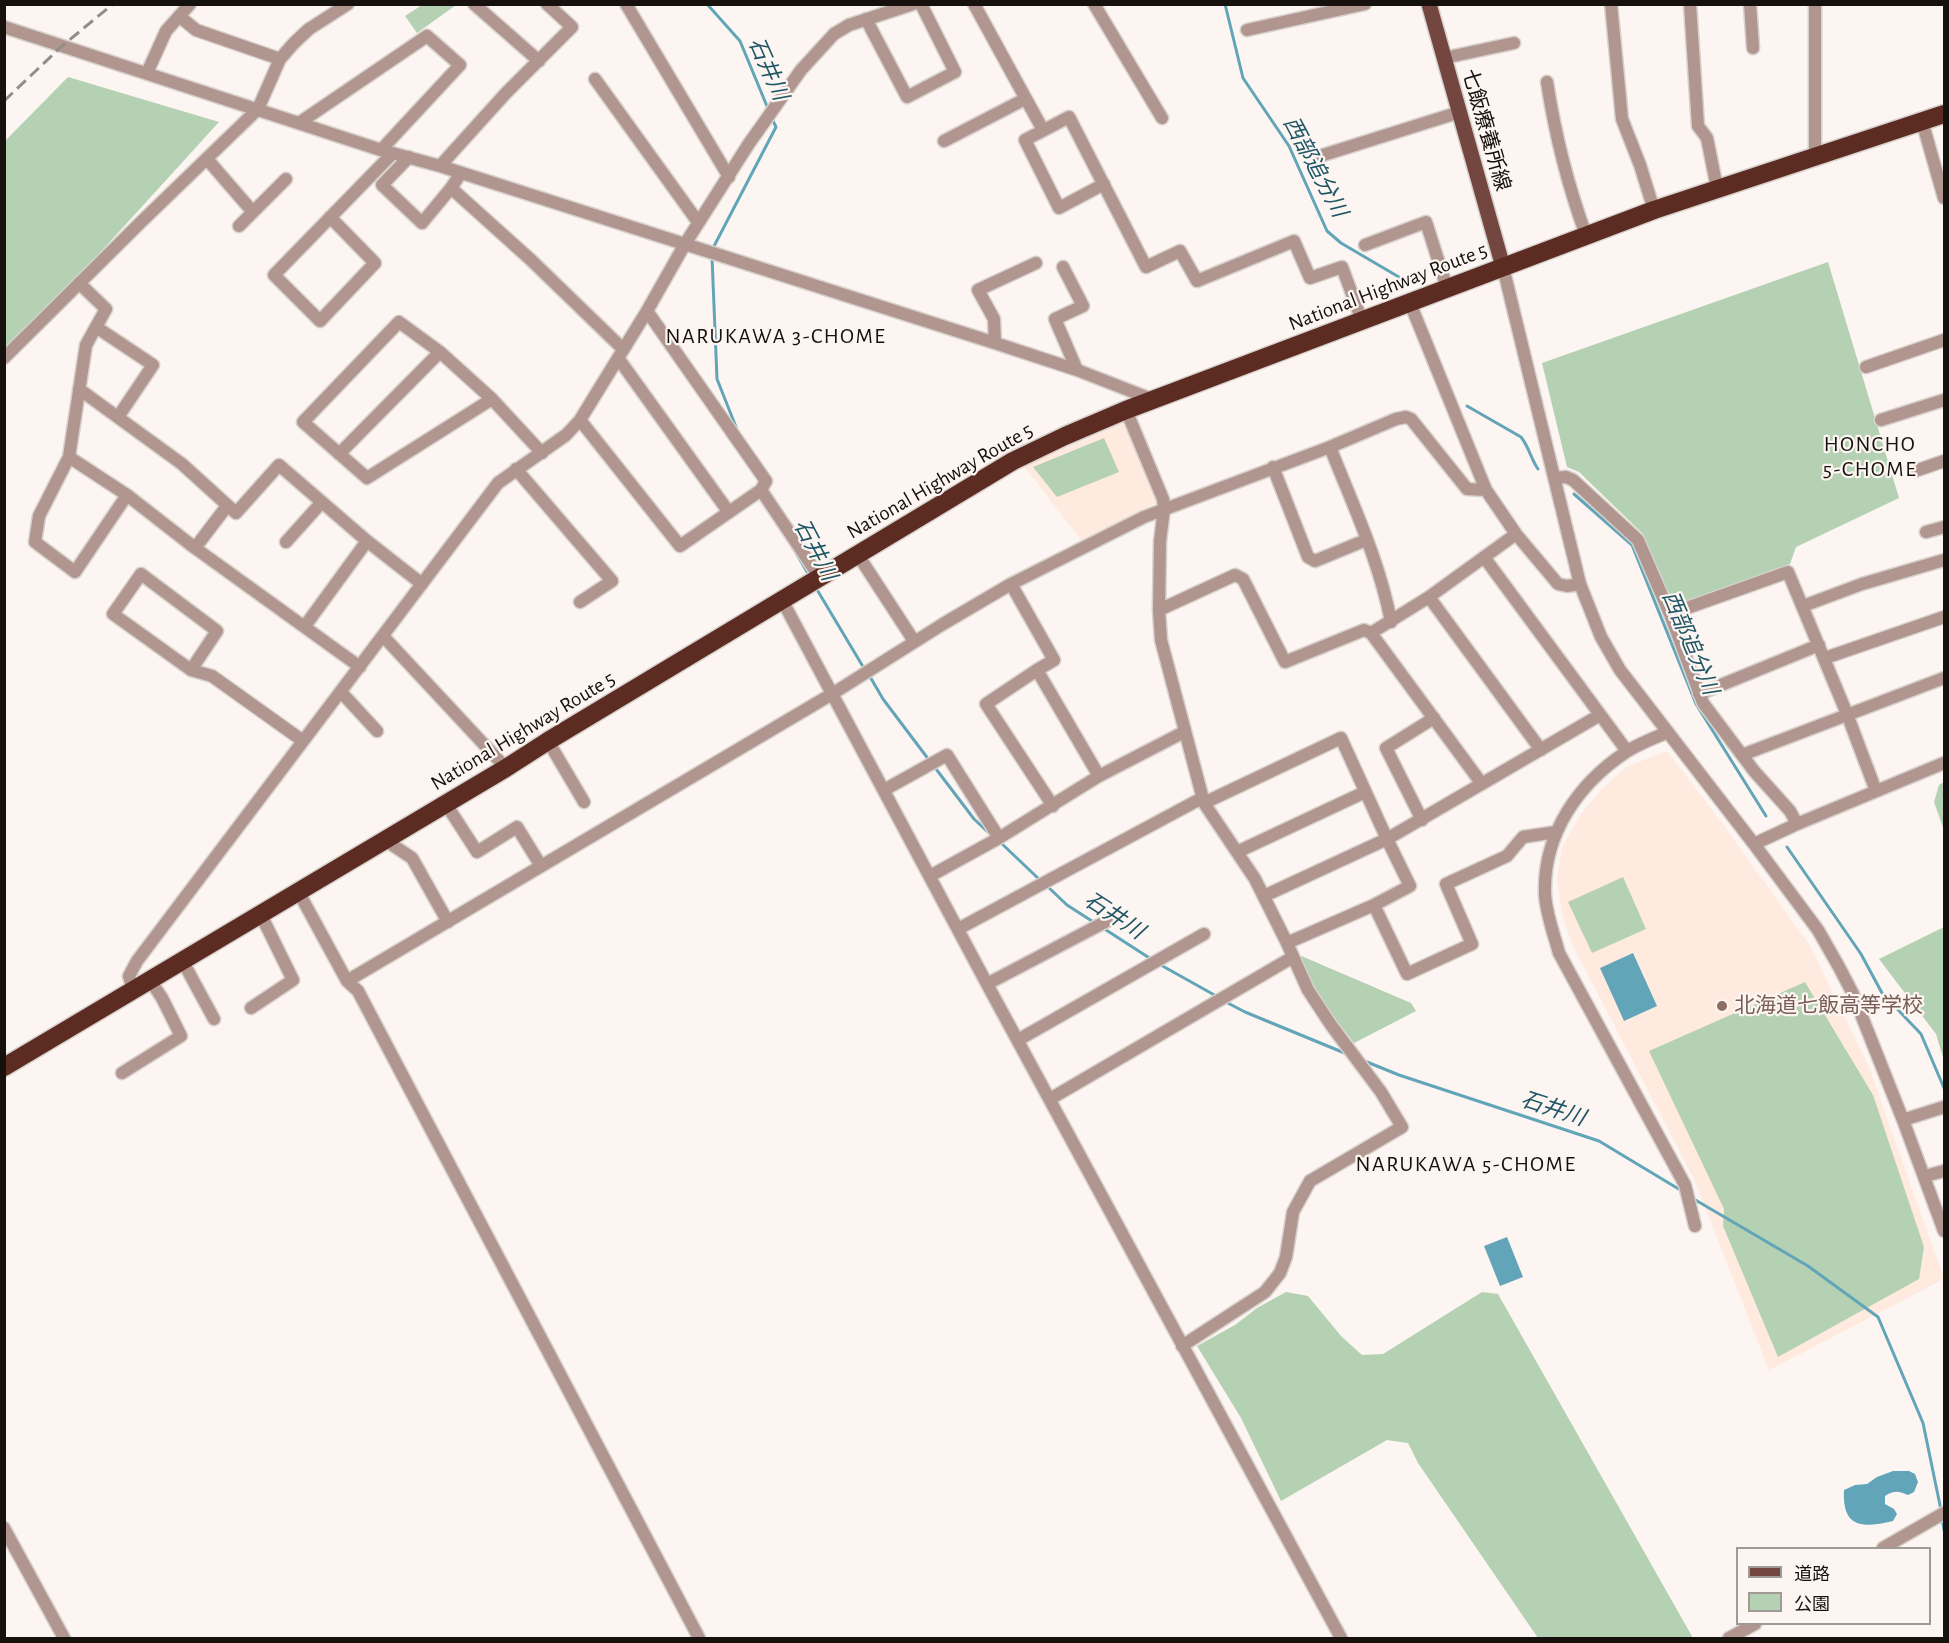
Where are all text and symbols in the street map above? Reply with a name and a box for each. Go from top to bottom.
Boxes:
water label: 石井川 [743,33,793,105]
street label: 七飯療養所線 [1457,66,1515,194]
water label: 西部追分川 [1278,112,1352,222]
street label: National Highway Route 5 [1285,237,1491,337]
district label: NARUKAWA 3-CHOME [666,323,886,349]
street label: National Highway Route 5 [842,417,1038,545]
district label: HONCHO 5-CHOME [1823,431,1917,482]
water label: 石井川 [788,515,842,585]
water label: 西部追分川 [1656,587,1724,699]
street label: National Highway Route 5 [426,666,620,796]
water label: 石井川 [1079,887,1149,945]
place label: 北海道七飯高等学校 [1734,993,1923,1019]
marker: 北海道七飯高等学校 [1715,999,1729,1013]
water label: 石井川 [1518,1086,1588,1132]
district label: NARUKAWA 5-CHOME [1355,1151,1577,1177]
legend [1736,1547,1931,1625]
text: 道路 [1794,1566,1830,1584]
text: 公園 [1794,1596,1830,1614]

